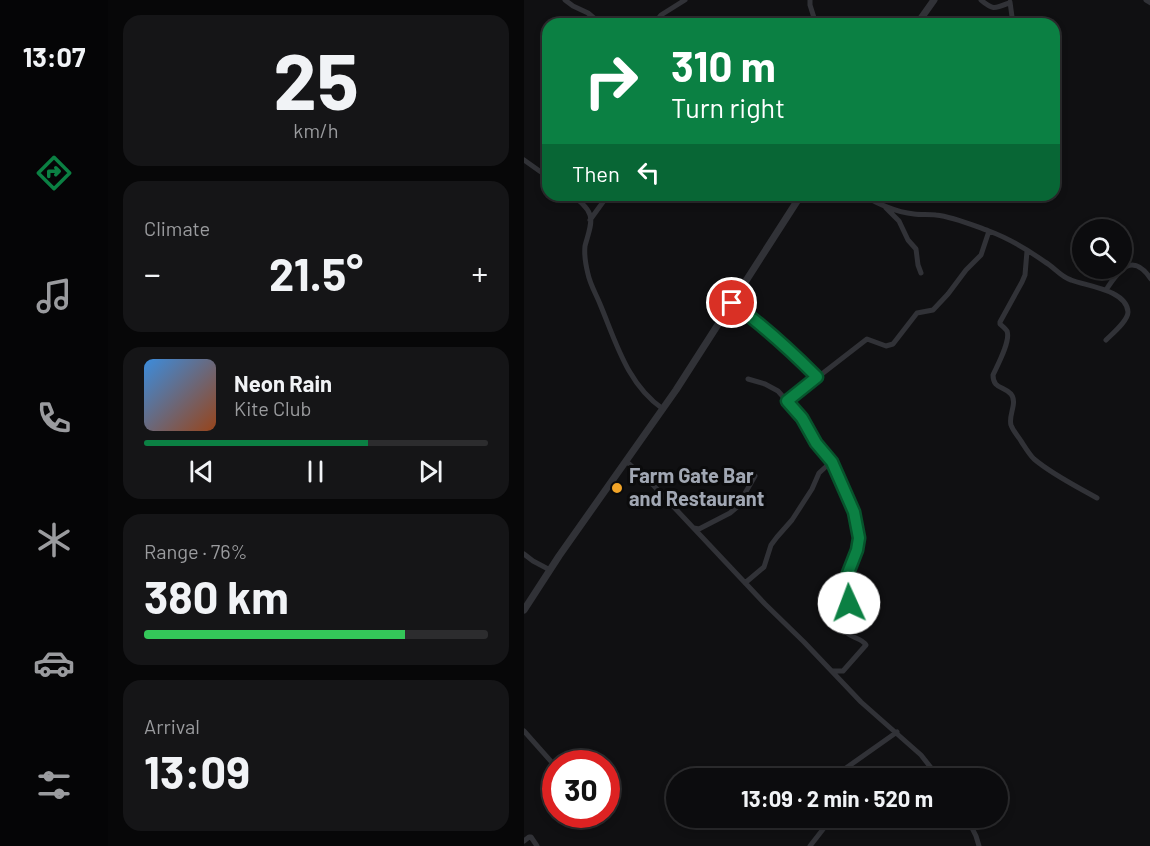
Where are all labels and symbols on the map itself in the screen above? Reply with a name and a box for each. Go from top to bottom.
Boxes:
pin [706,277,757,328]
place label: Farm Gate Bar and Restaurant [629,463,764,510]
marker: Farm Gate Bar and Restaurant [610,481,624,495]
position arrow [817,571,881,635]
speed limit sign: 30 [542,750,620,828]

